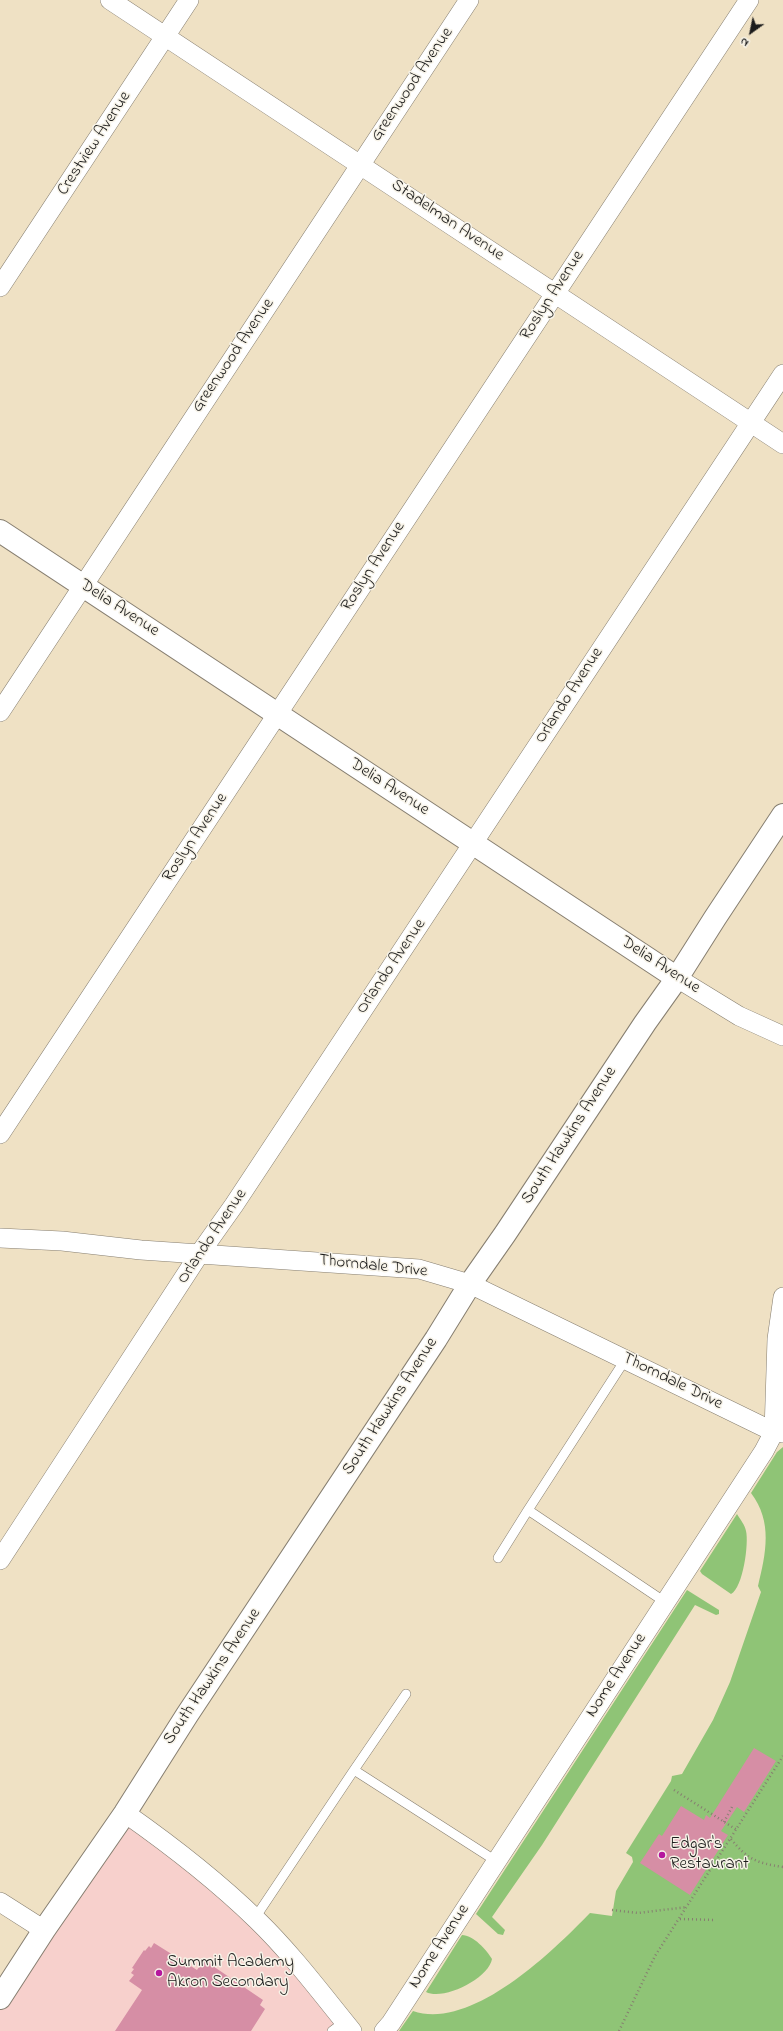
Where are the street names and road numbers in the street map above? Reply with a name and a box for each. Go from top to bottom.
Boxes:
street label: Greenwood Avenue [367,24,459,146]
street label: Crestview Avenue [54,88,136,200]
street label: Stadelman Avenue [387,176,507,266]
street label: Roslyn Avenue [516,247,590,345]
street label: Greenwood Avenue [188,295,280,417]
street label: Roslyn Avenue [337,518,411,616]
street label: Delia Avenue [76,576,162,642]
street label: Orlando Avenue [531,644,609,748]
street label: Delia Avenue [346,755,432,821]
street label: Roslyn Avenue [159,790,233,886]
street label: Orlando Avenue [353,916,431,1018]
street label: Delia Avenue [617,933,703,999]
street label: South Hawkins Avenue [518,1063,622,1209]
street label: Orlando Avenue [174,1186,252,1288]
street label: Thorndale Drive [318,1251,428,1283]
street label: South Hawkins Avenue [339,1334,443,1480]
street label: Thorndale Drive [618,1349,726,1415]
street label: South Hawkins Avenue [160,1605,266,1749]
street label: Nome Avenue [582,1630,652,1722]
street label: Nome Avenue [405,1901,475,1993]

